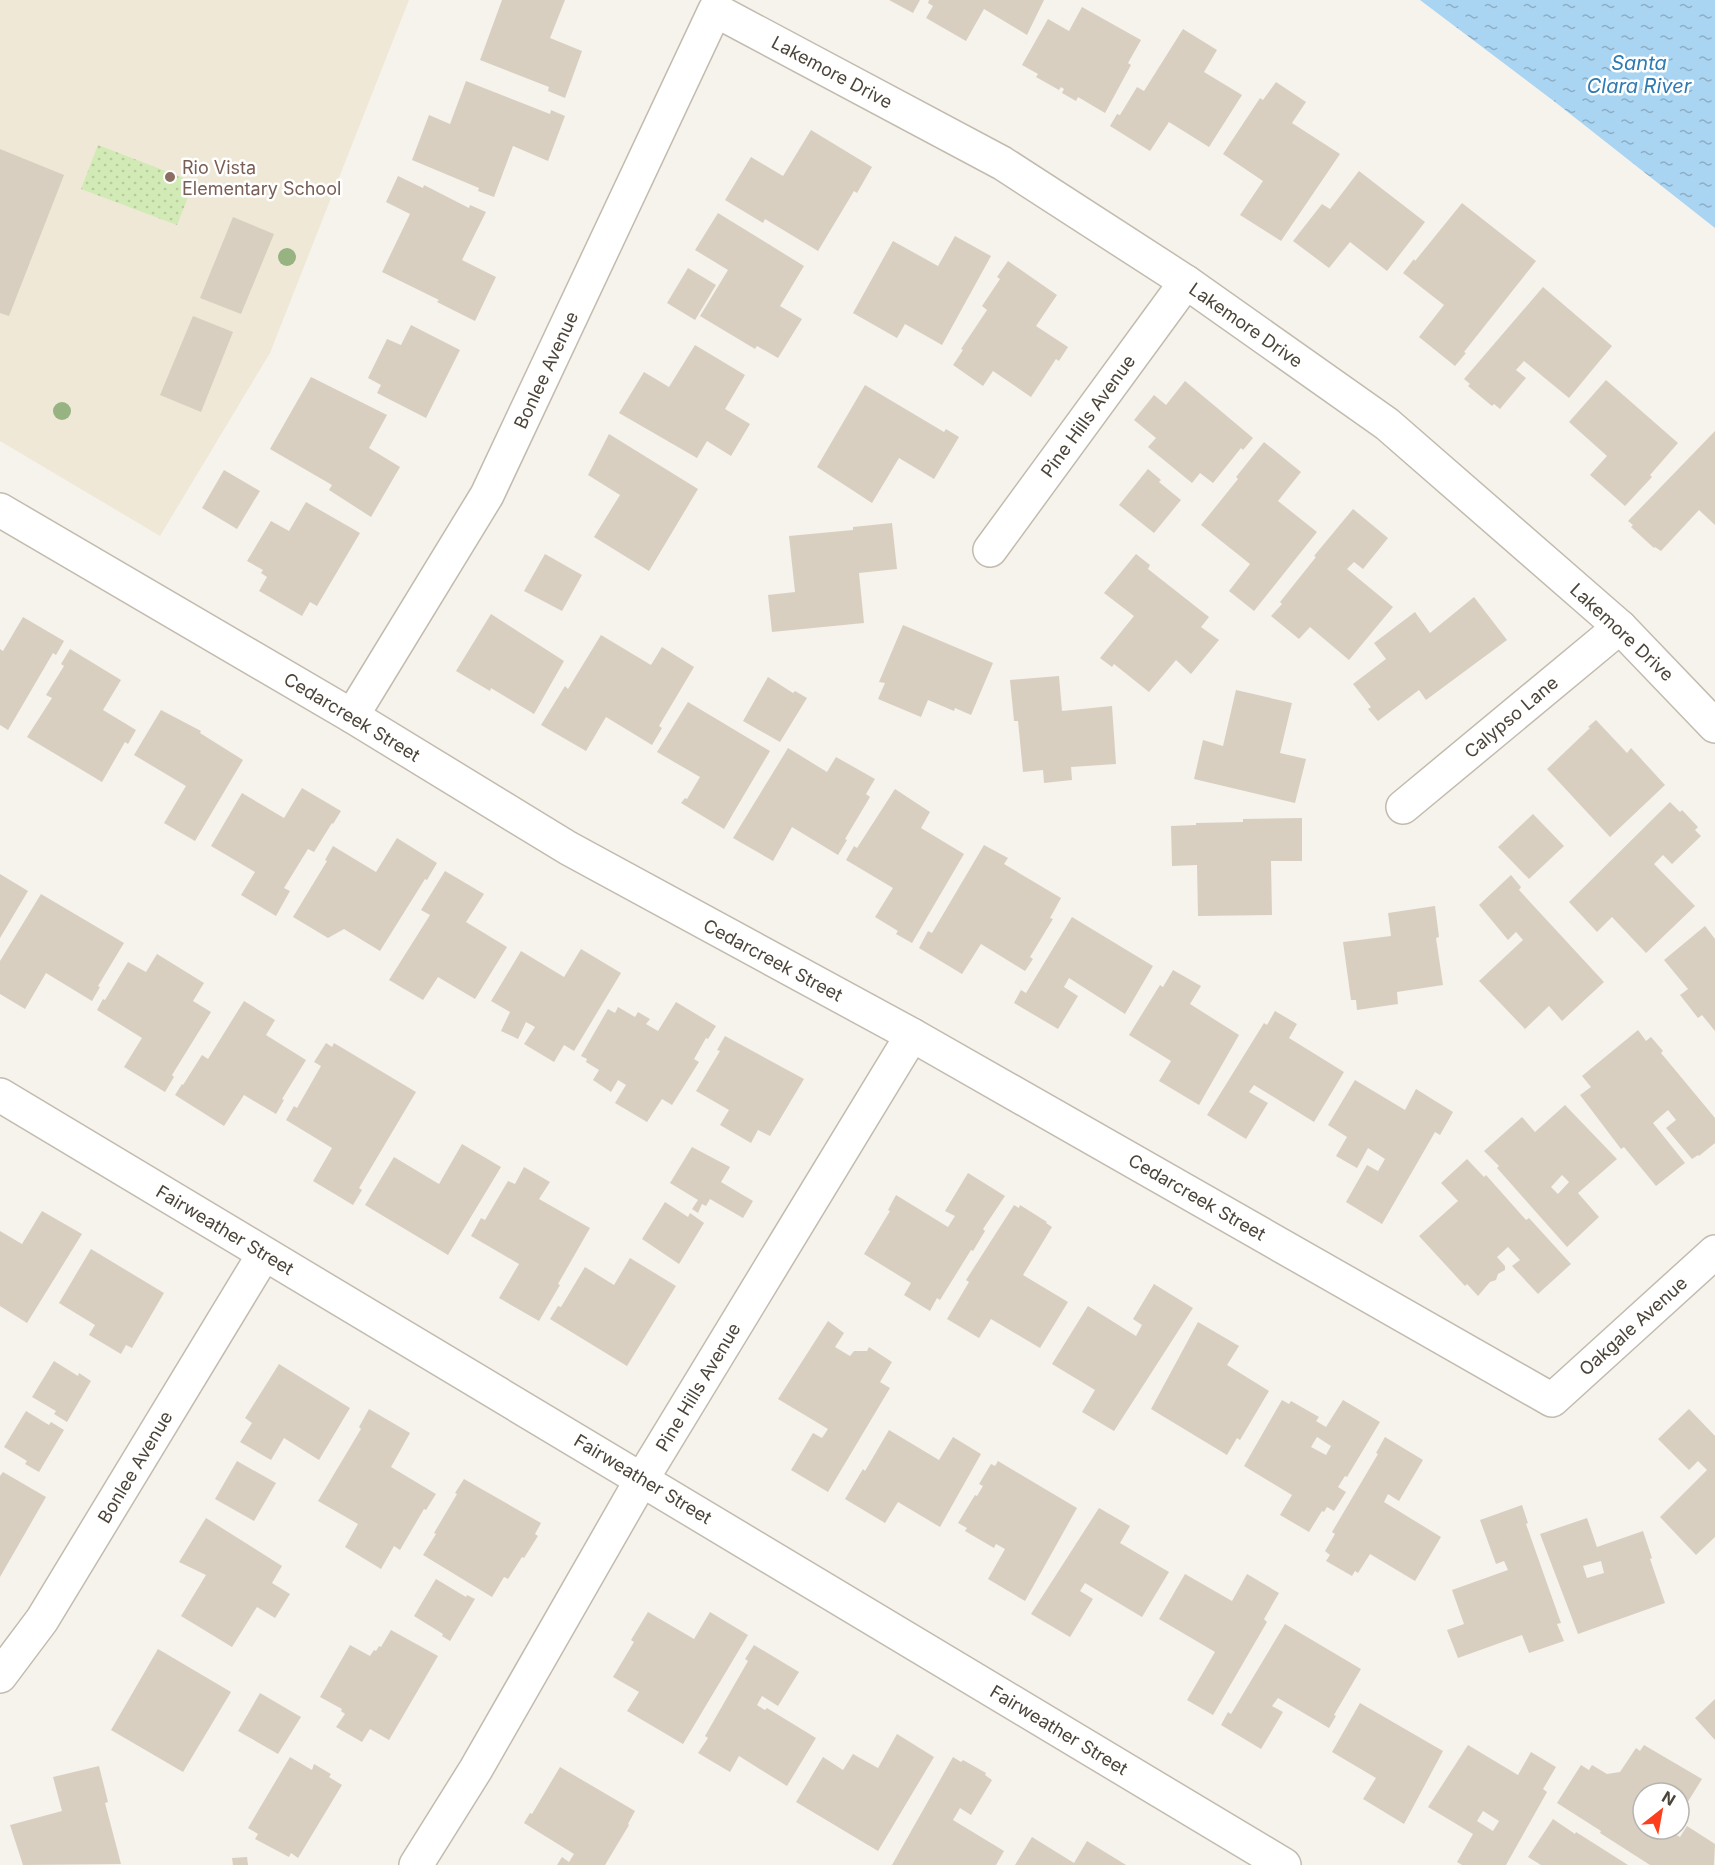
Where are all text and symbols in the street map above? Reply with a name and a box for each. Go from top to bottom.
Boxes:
street label: Lakemore Drive [768,31,896,113]
water label: Santa Clara River [1587,51,1692,98]
place label: Rio Vista Elementary School [182,157,341,199]
marker: Rio Vista Elementary School [163,170,177,184]
street label: Lakemore Drive [1185,278,1307,372]
street label: Bonlee Avenue [510,308,582,432]
street label: Pine Hills Avenue [1037,351,1139,481]
street label: Lakemore Drive [1566,579,1678,685]
street label: Cedarcreek Street [280,668,424,766]
street label: Calypso Lane [1460,672,1562,762]
street label: Cedarcreek Street [700,914,846,1006]
street label: Cedarcreek Street [1125,1149,1269,1245]
street label: Fairweather Street [153,1181,298,1279]
street label: Oakgale Avenue [1575,1272,1691,1380]
street label: Pine Hills Avenue [651,1319,745,1455]
street label: Bonlee Avenue [93,1407,177,1527]
street label: Fairweather Street [571,1430,716,1528]
street label: Fairweather Street [987,1681,1132,1779]
north arrow [1631,1781,1691,1841]
text: N [1658,1786,1679,1810]

